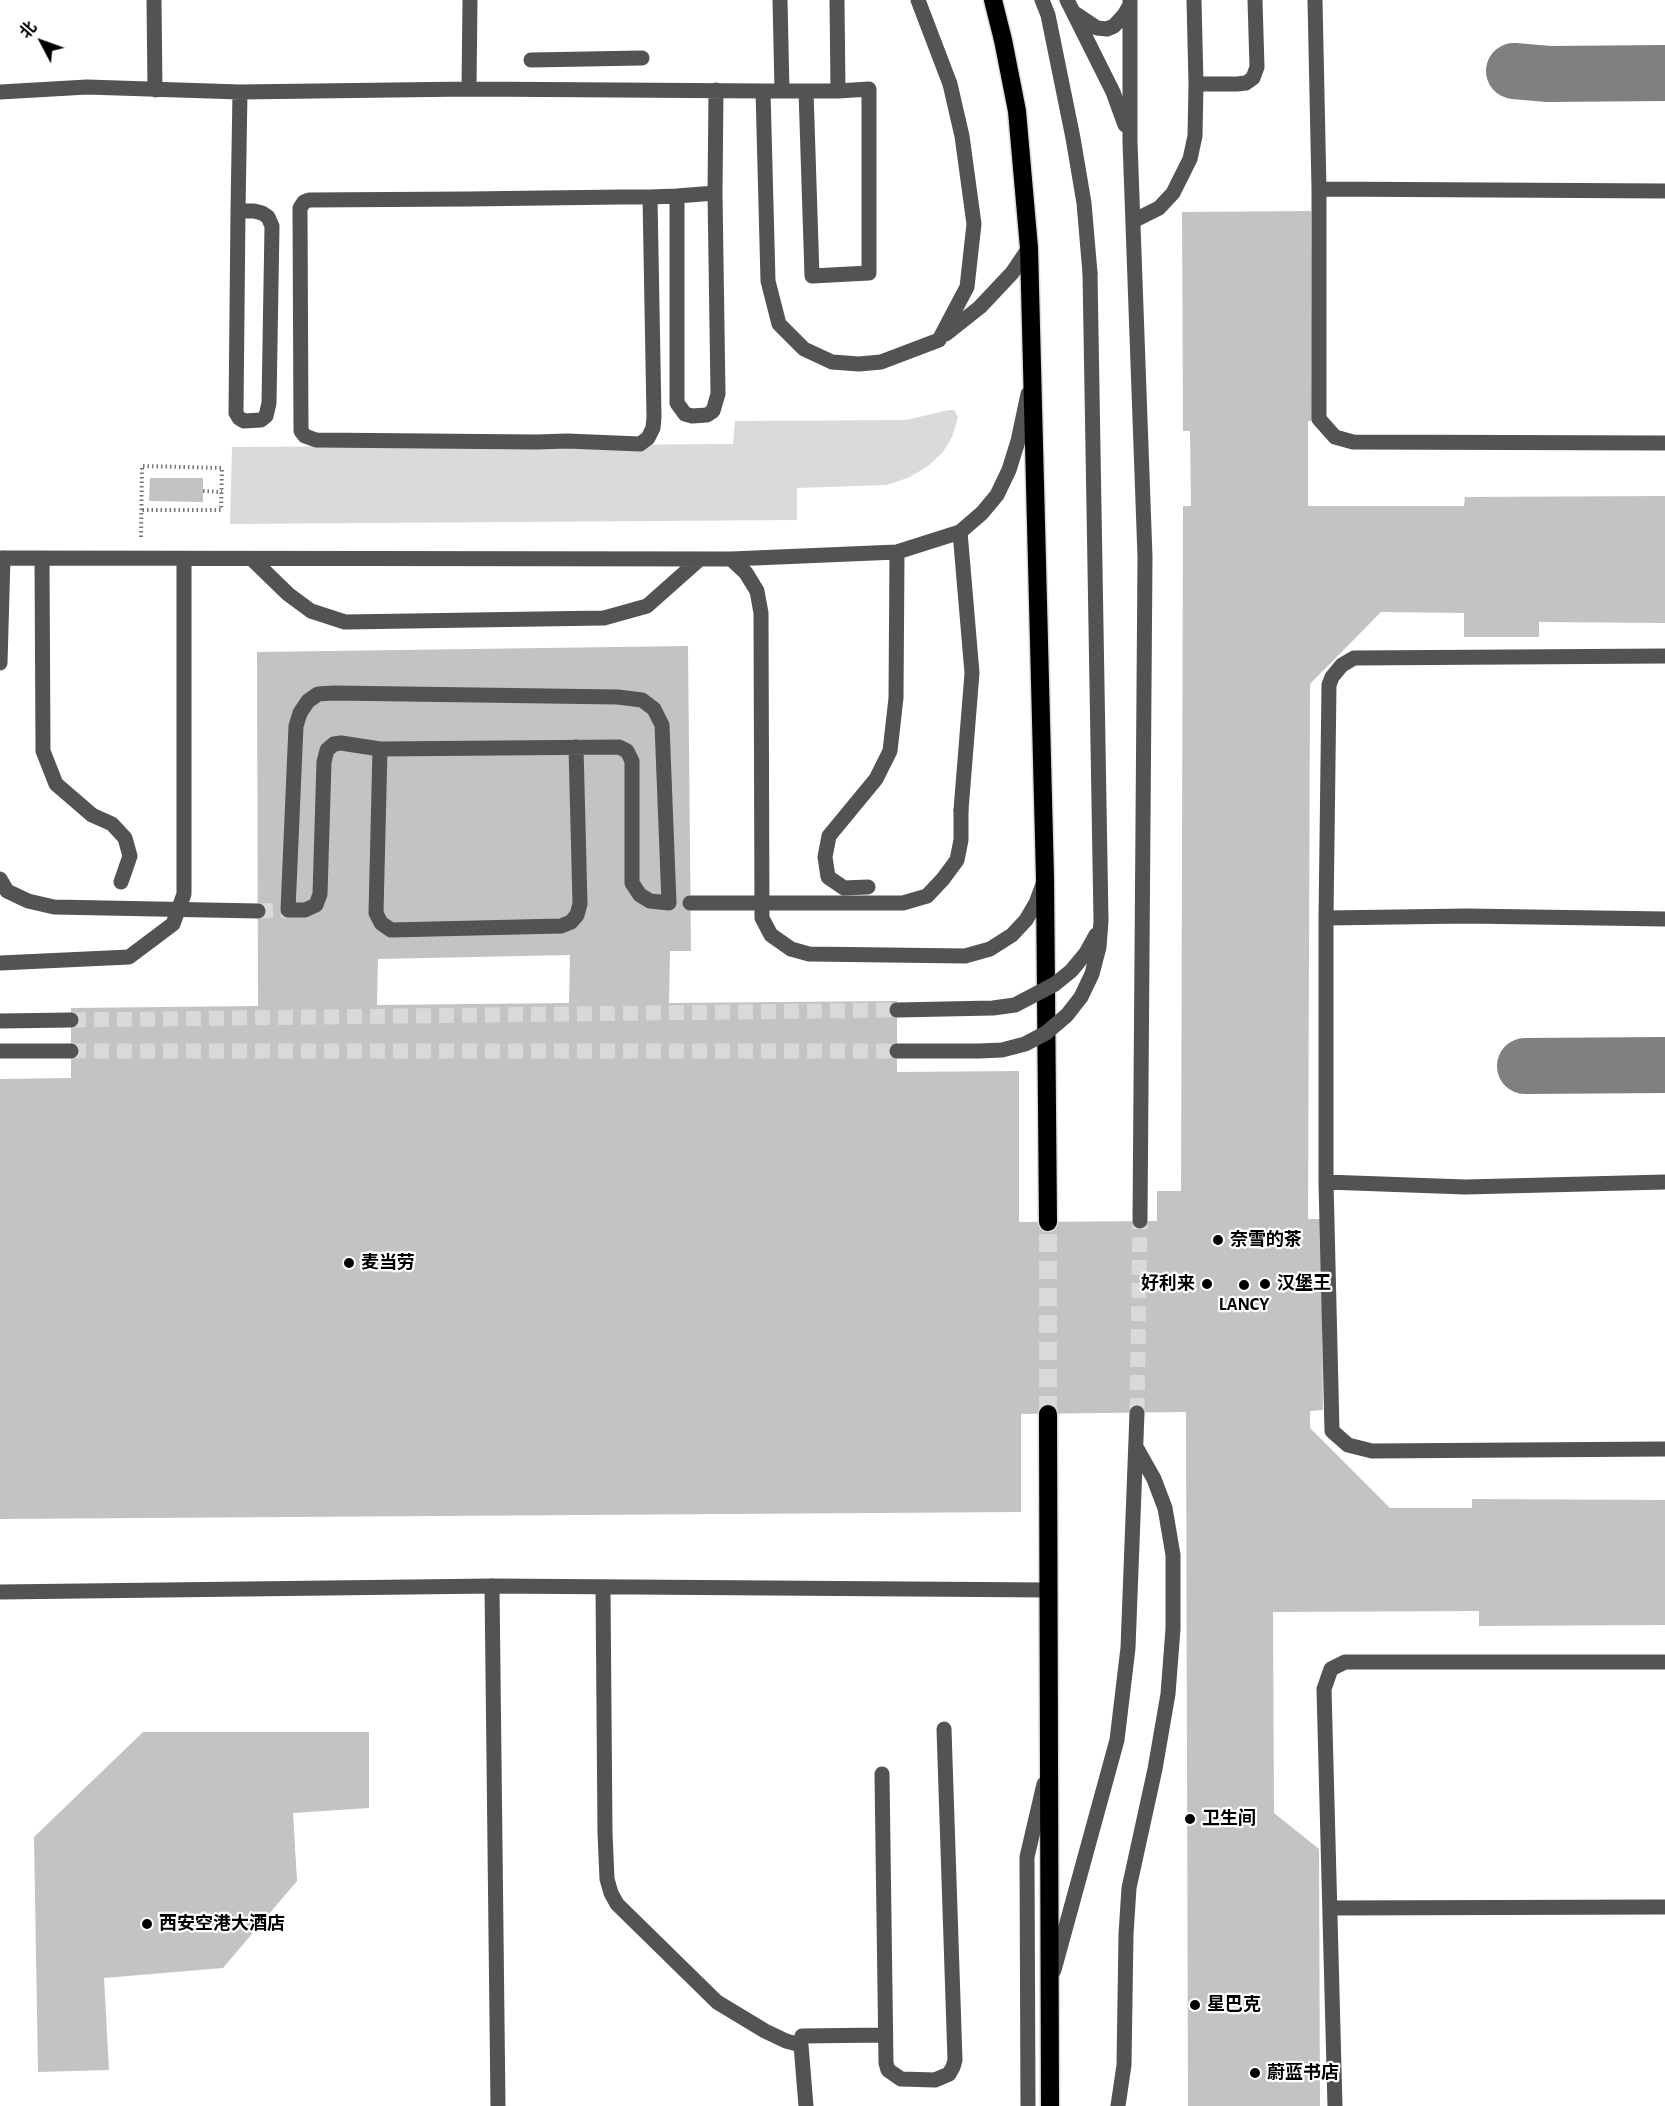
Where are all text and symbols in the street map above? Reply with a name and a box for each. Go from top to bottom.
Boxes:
north arrow [12,12,72,72]
text: 北 [17,19,40,41]
place label: 奈雪的茶 [1230,1229,1302,1251]
marker: 奈雪的茶 [1211,1233,1225,1247]
place label: 麦当劳 [361,1252,415,1274]
marker: 麦当劳 [342,1256,356,1270]
place label: 好利来 [1141,1273,1195,1295]
place label: 汉堡王 [1277,1273,1331,1295]
marker: 好利来 [1200,1277,1214,1291]
marker: 汉堡王 [1258,1277,1272,1291]
marker: LANCY [1237,1278,1251,1292]
place label: LANCY [1219,1294,1269,1316]
place label: 卫生间 [1202,1808,1256,1830]
marker: 卫生间 [1183,1812,1197,1826]
place label: 西安空港大酒店 [159,1913,285,1935]
marker: 西安空港大酒店 [140,1917,154,1931]
place label: 星巴克 [1207,1994,1261,2016]
marker: 星巴克 [1188,1998,1202,2012]
place label: 蔚蓝书店 [1267,2062,1339,2084]
marker: 蔚蓝书店 [1248,2066,1262,2080]

